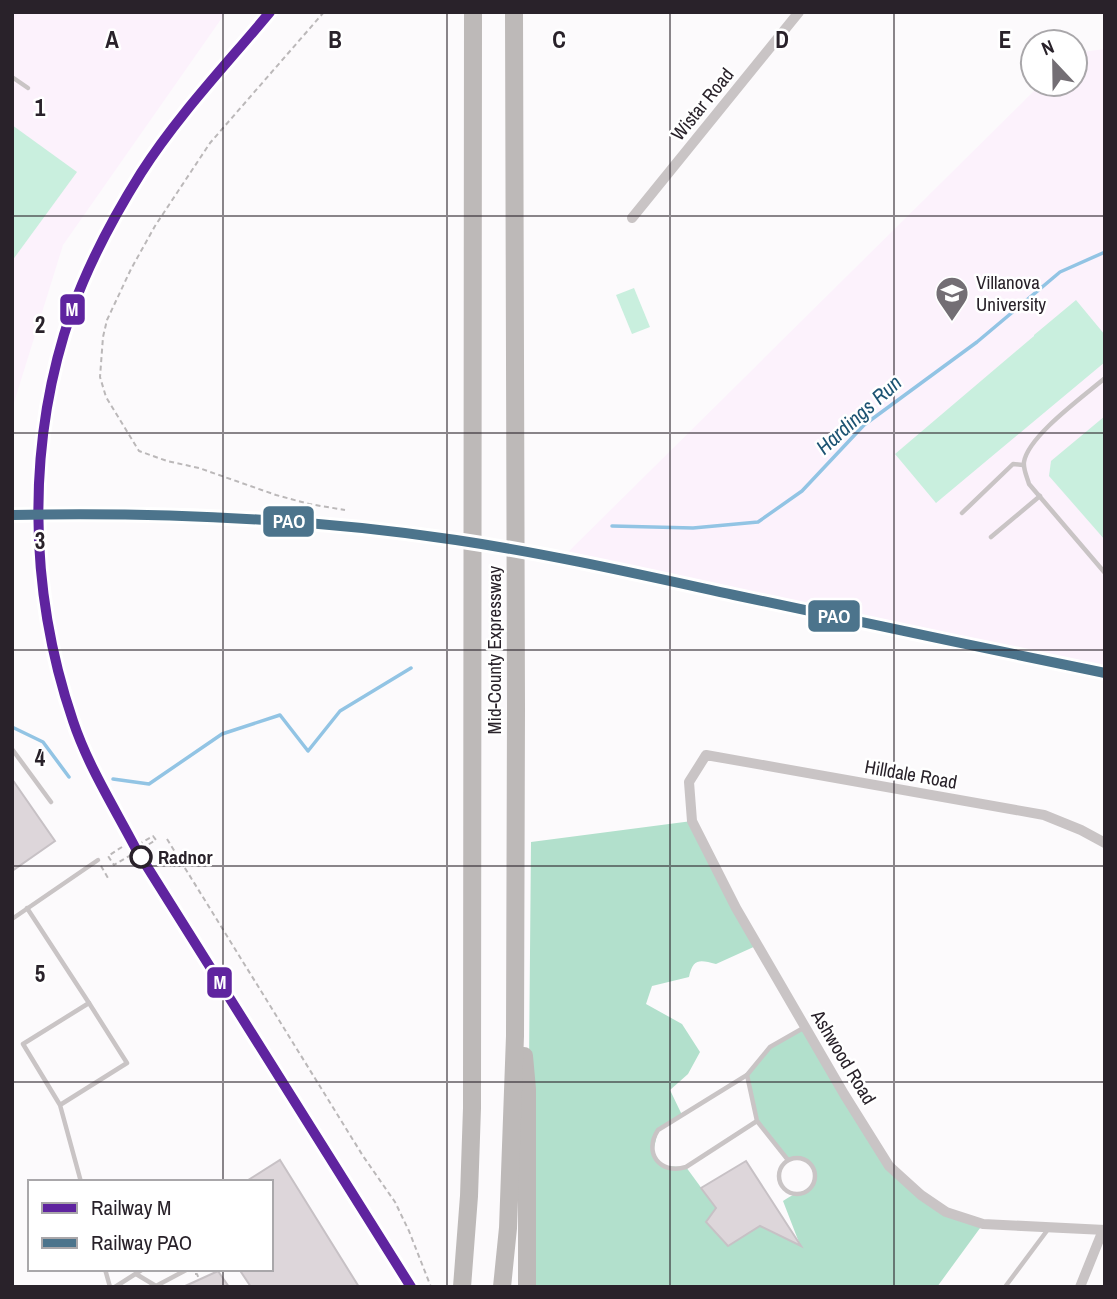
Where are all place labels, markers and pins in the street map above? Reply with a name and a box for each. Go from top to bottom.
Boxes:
place label: Villanova University [976,269,1046,317]
school or university icon: Villanova University [933,274,971,323]
place label: Radnor [158,844,213,870]
marker: Radnor [130,846,152,868]

